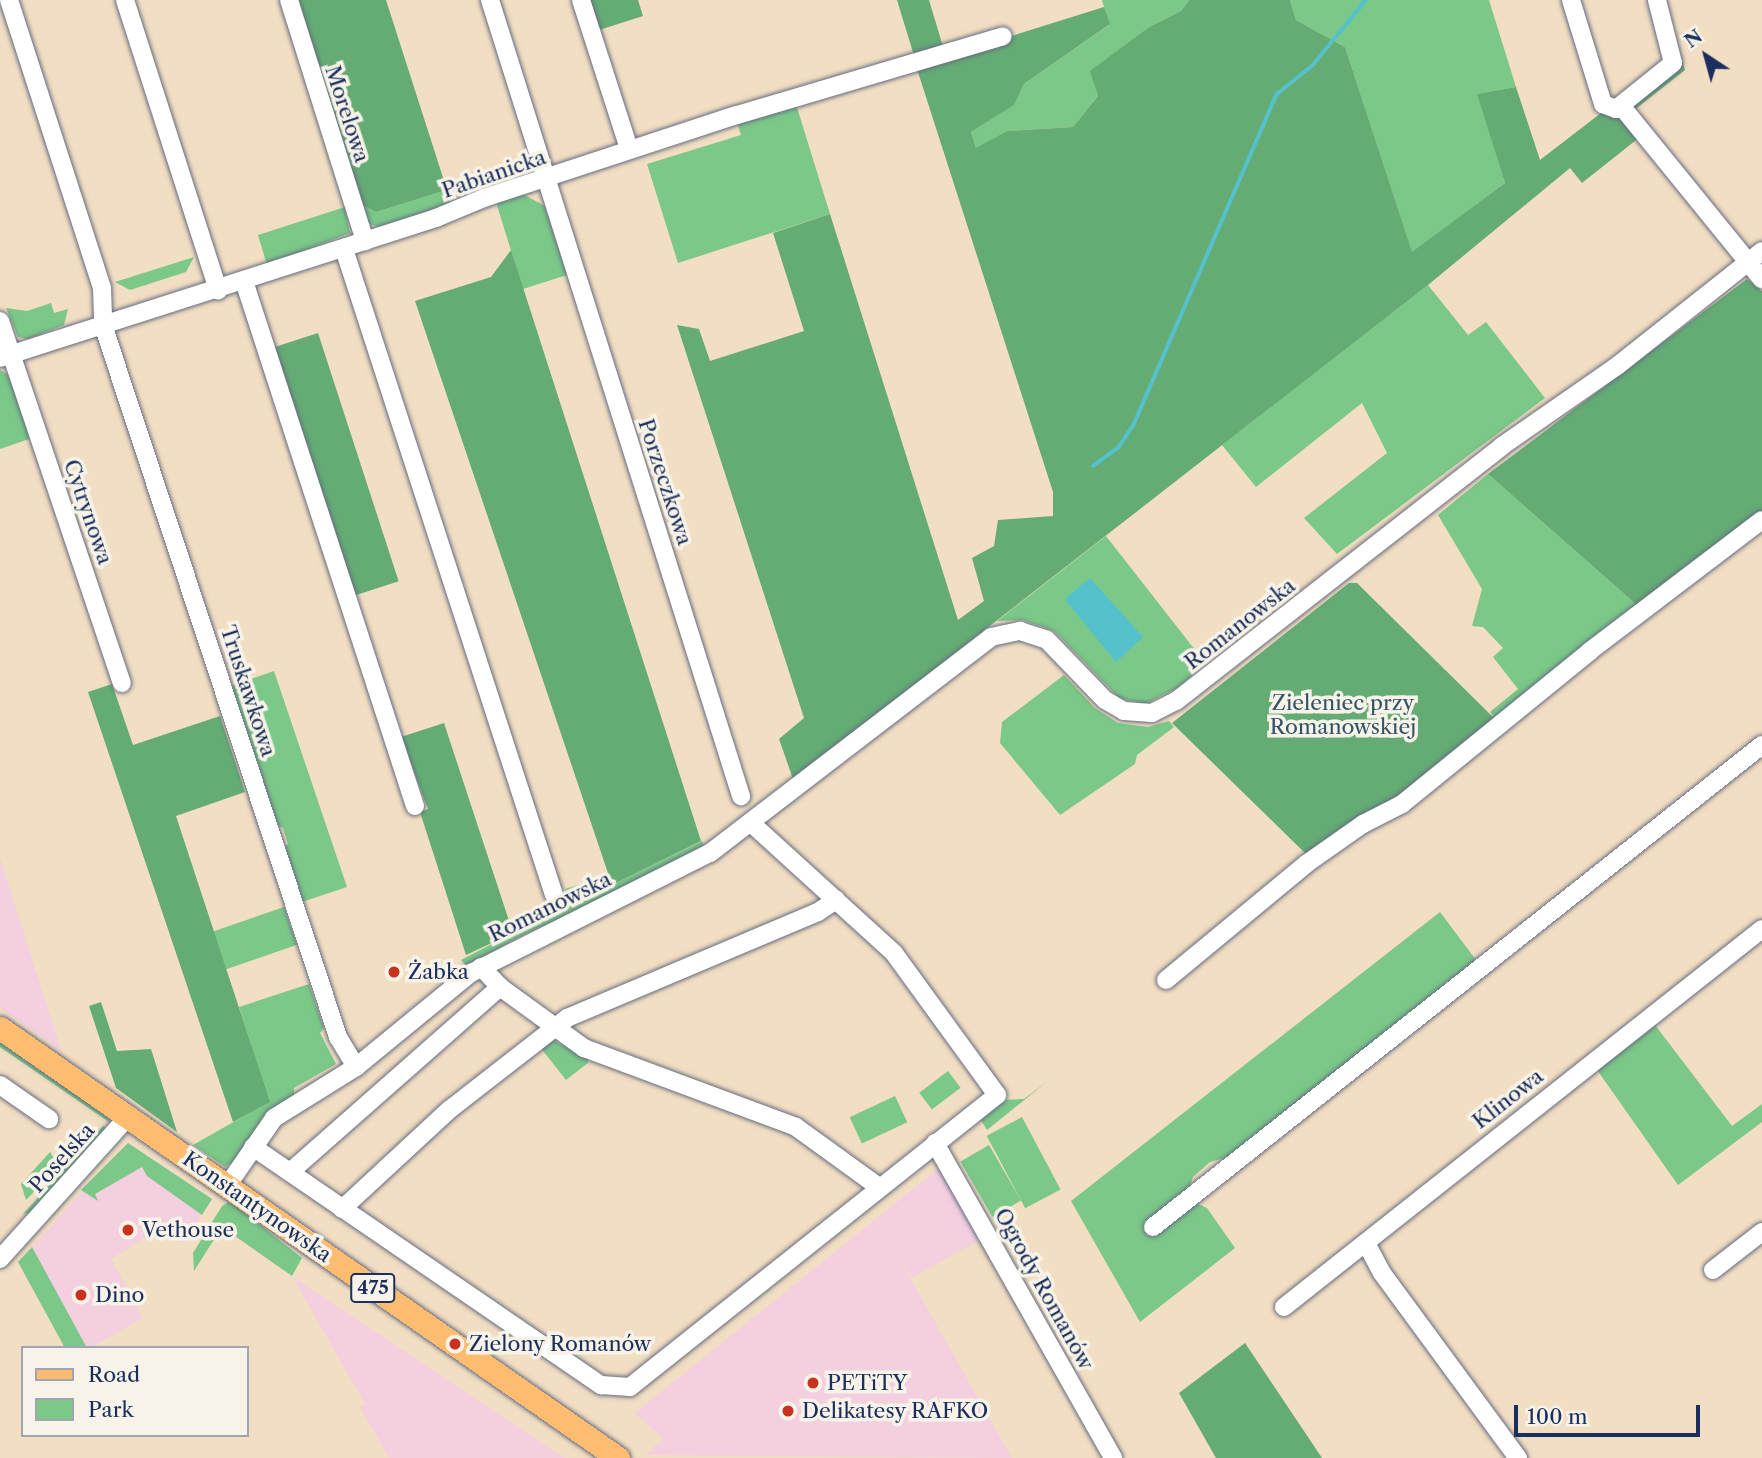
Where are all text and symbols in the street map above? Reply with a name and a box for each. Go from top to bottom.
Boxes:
north arrow [1671,21,1741,91]
text: N [1680,24,1707,53]
street label: Morelowa [320,62,374,166]
street label: Pabianicka [439,144,549,204]
street label: Porzeczkowa [633,416,697,548]
street label: Cytrynowa [58,456,118,568]
street label: Romanowska [1180,573,1300,675]
street label: Truskawkowa [215,622,281,760]
park label: Zieleniec przy Romanowskiej [1270,690,1416,740]
street label: Romanowska [485,867,615,947]
place label: Żabka [408,959,469,985]
marker: Żabka [386,964,402,980]
street label: Klinowa [1468,1064,1548,1134]
street label: Poselska [24,1118,100,1198]
street label: Konstantynowska [178,1146,336,1268]
street label: Ogrody Romanów [989,1204,1099,1374]
place label: Vethouse [142,1217,234,1243]
marker: Vethouse [120,1222,136,1238]
road number: 475 [350,1272,396,1304]
place label: Dino [95,1282,144,1308]
marker: Dino [73,1287,89,1303]
place label: Zielony Romanów [469,1331,652,1357]
marker: Zielony Romanów [447,1336,463,1352]
legend [21,1346,248,1437]
text: Road [88,1362,140,1387]
place label: PETiTY [827,1370,907,1396]
marker: PETiTY [805,1375,821,1391]
scale bar [1517,1392,1702,1436]
text: Park [88,1397,134,1422]
place label: Delikatesy RAFKO [802,1398,989,1424]
marker: Delikatesy RAFKO [780,1403,796,1419]
text: 100 m [1527,1404,1588,1429]

